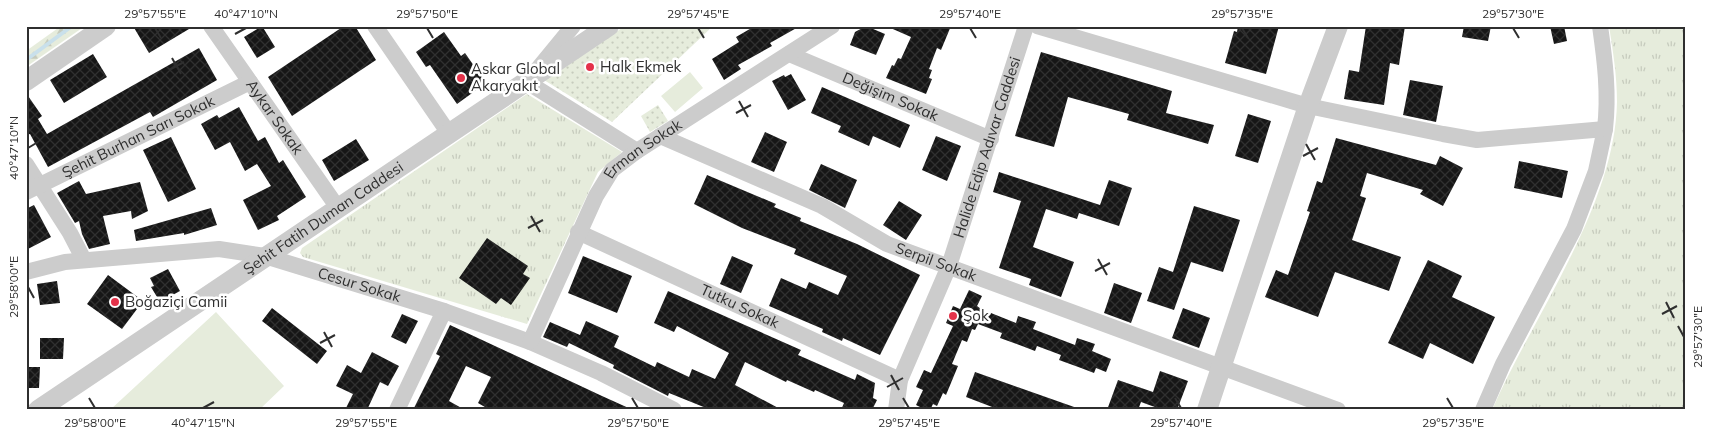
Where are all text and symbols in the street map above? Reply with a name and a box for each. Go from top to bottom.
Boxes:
text: 29°57'55"E [124,6,186,21]
text: 40°47'10"N [214,6,278,21]
text: 29°57'50"E [396,6,458,21]
text: 29°57'45"E [667,6,729,21]
text: 29°57'40"E [939,6,1001,21]
text: 29°57'35"E [1211,6,1273,21]
text: 29°57'30"E [1482,6,1544,21]
street label: Halide Edip Adıvar Caddesi [949,54,1025,240]
place label: Halk Ekmek [600,57,682,76]
place label: Askar Global Akaryakıt [471,59,560,95]
marker: Halk Ekmek [584,61,596,73]
street label: Değişim Sokak [840,68,942,125]
marker: Askar Global Akaryakıt [455,72,467,84]
street label: Aykar Sokak [242,76,308,158]
street label: Şehit Burhan Sarı Sokak [59,91,218,182]
street label: Erman Sokak [599,115,686,182]
text: 40°47'10"N [6,116,21,180]
street label: Şehit Fatih Duman Caddesi [240,157,407,278]
street label: Serpil Sokak [893,238,980,285]
text: 29°58'00"E [6,256,21,318]
street label: Cesur Sokak [316,263,403,306]
street label: Tutku Sokak [698,280,783,332]
place label: Boğaziçi Camii [125,292,227,311]
marker: Boğaziçi Camii [109,296,121,308]
place label: Şok [963,306,989,325]
text: 29°57'30"E [1690,306,1705,368]
marker: Şok [947,310,959,322]
text: 29°58'00"E [64,415,126,430]
text: 40°47'15"N [171,415,235,430]
text: 29°57'55"E [335,415,397,430]
text: 29°57'50"E [607,415,669,430]
text: 29°57'45"E [878,415,940,430]
text: 29°57'40"E [1150,415,1212,430]
text: 29°57'35"E [1422,415,1484,430]

